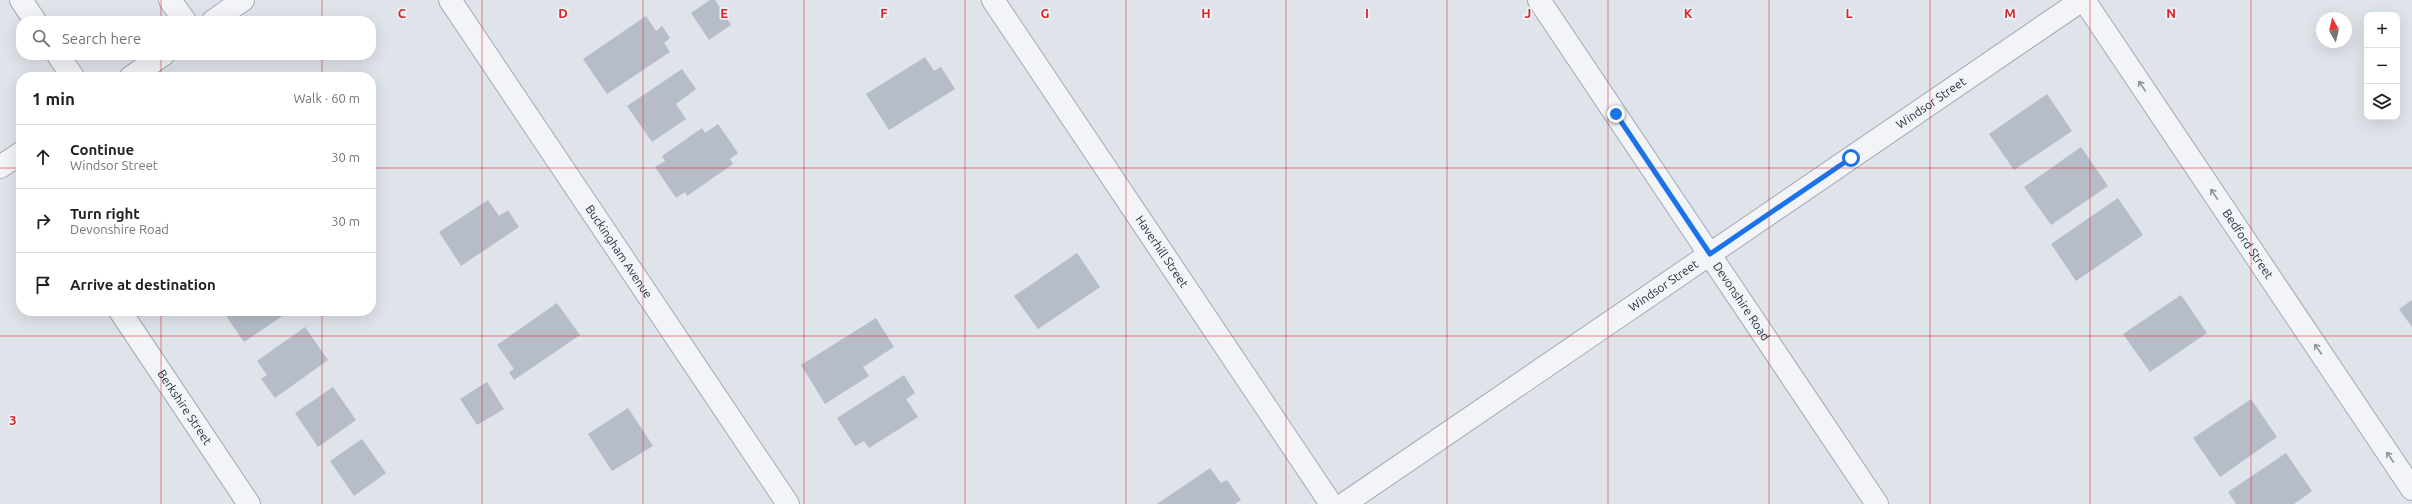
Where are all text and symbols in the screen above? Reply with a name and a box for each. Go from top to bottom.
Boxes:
text: C [398,6,407,20]
text: D [558,6,568,20]
text: E [720,6,728,20]
text: F [880,6,888,20]
text: G [1041,6,1050,20]
text: H [1201,6,1211,20]
text: I [1365,6,1369,20]
text: J [1525,6,1531,20]
text: K [1684,6,1693,20]
text: L [1845,6,1853,20]
text: M [2004,6,2016,20]
text: N [2166,6,2176,20]
north arrow [2316,12,2352,48]
map controls [2364,12,2400,120]
button: + [2364,12,2400,48]
search box [16,16,376,60]
icon: search [30,27,52,49]
text: Search here [62,30,141,47]
button: − [2364,48,2400,84]
street label: Windsor Street [1894,74,1968,131]
one-way arrow [2138,81,2146,92]
button: layers [2364,84,2400,120]
text: 1 min [32,89,75,108]
text: Walk · 60 m [294,91,360,105]
route end [1607,105,1625,123]
text: Continue [70,141,134,158]
icon: ahead [32,146,54,168]
route start [1842,149,1860,167]
text: 30 m [331,150,360,164]
text: Windsor Street [70,158,158,172]
one-way arrow [2210,189,2218,200]
street label: Buckingham Avenue [583,202,655,300]
text: Turn right [70,205,140,222]
street label: Bedford Street [2220,207,2276,281]
icon: right [32,210,54,232]
street label: Haverhill Street [1133,213,1191,290]
text: 30 m [331,214,360,228]
text: Devonshire Road [70,222,169,236]
street label: Windsor Street [1626,257,1701,314]
street label: Devonshire Road [1711,260,1772,343]
icon: arrive [32,274,54,296]
text: Arrive at destination [70,276,216,293]
one-way arrow [2314,344,2322,355]
street label: Berkshire Street [155,367,215,447]
text: 3 [9,413,17,427]
one-way arrow [2386,452,2394,463]

